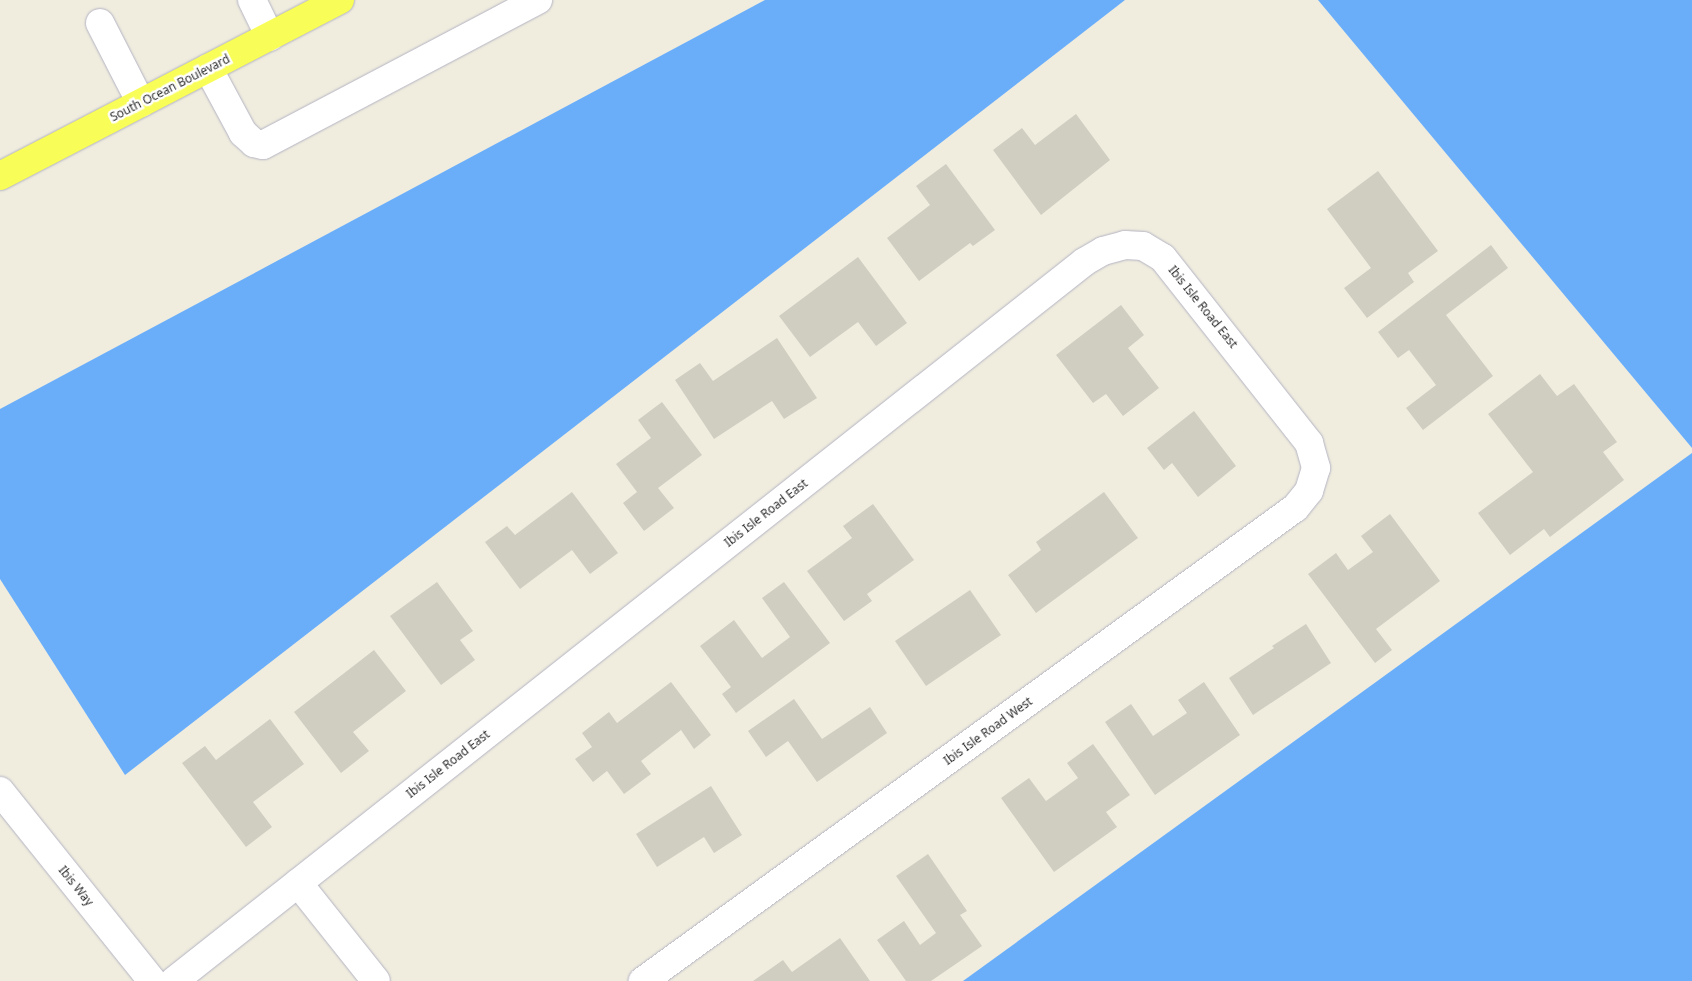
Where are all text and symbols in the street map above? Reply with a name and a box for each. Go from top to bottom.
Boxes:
street label: South Ocean Boulevard [108,52,232,124]
street label: Ibis Isle Road East [1165,263,1241,351]
street label: Ibis Isle Road East [722,476,810,550]
street label: Ibis Isle Road West [941,694,1035,768]
street label: Ibis Isle Road East [404,727,492,801]
street label: Ibis Way [56,863,96,909]

